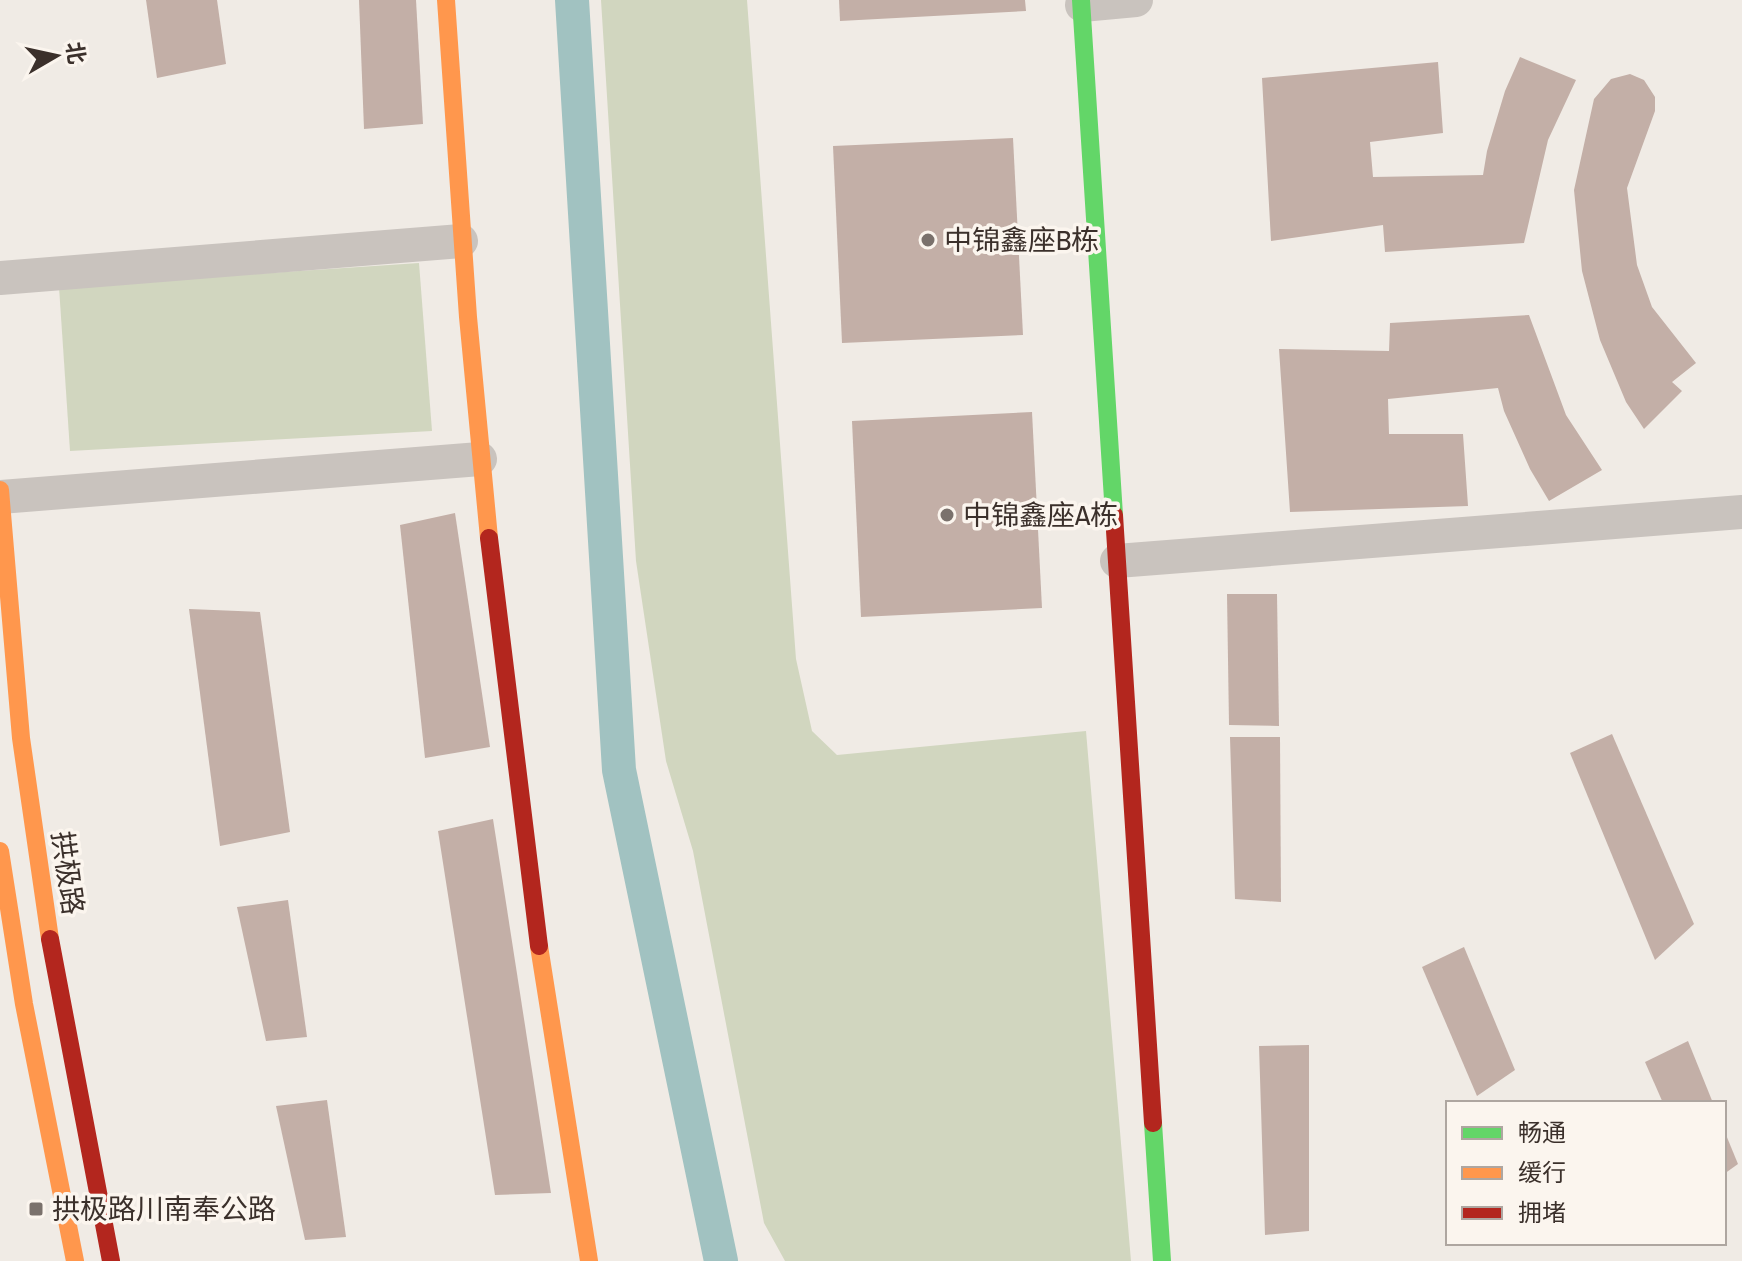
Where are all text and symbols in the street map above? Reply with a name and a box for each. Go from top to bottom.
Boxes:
north arrow [16,16,96,96]
text: 北 [59,40,92,66]
place label: 中锦鑫座B栋 [944,221,1099,259]
marker: 中锦鑫座B栋 [919,231,937,249]
place label: 中锦鑫座A栋 [963,496,1118,534]
marker: 中锦鑫座A栋 [938,506,956,524]
street label: 拱极路 [43,829,93,917]
legend [1446,1101,1726,1245]
text: 畅通 [1518,1116,1566,1148]
text: 缓行 [1518,1156,1566,1188]
place label: 拱极路川南奉公路 [52,1190,276,1228]
text: 拥堵 [1518,1196,1566,1228]
marker: 拱极路川南奉公路 [27,1200,45,1218]

